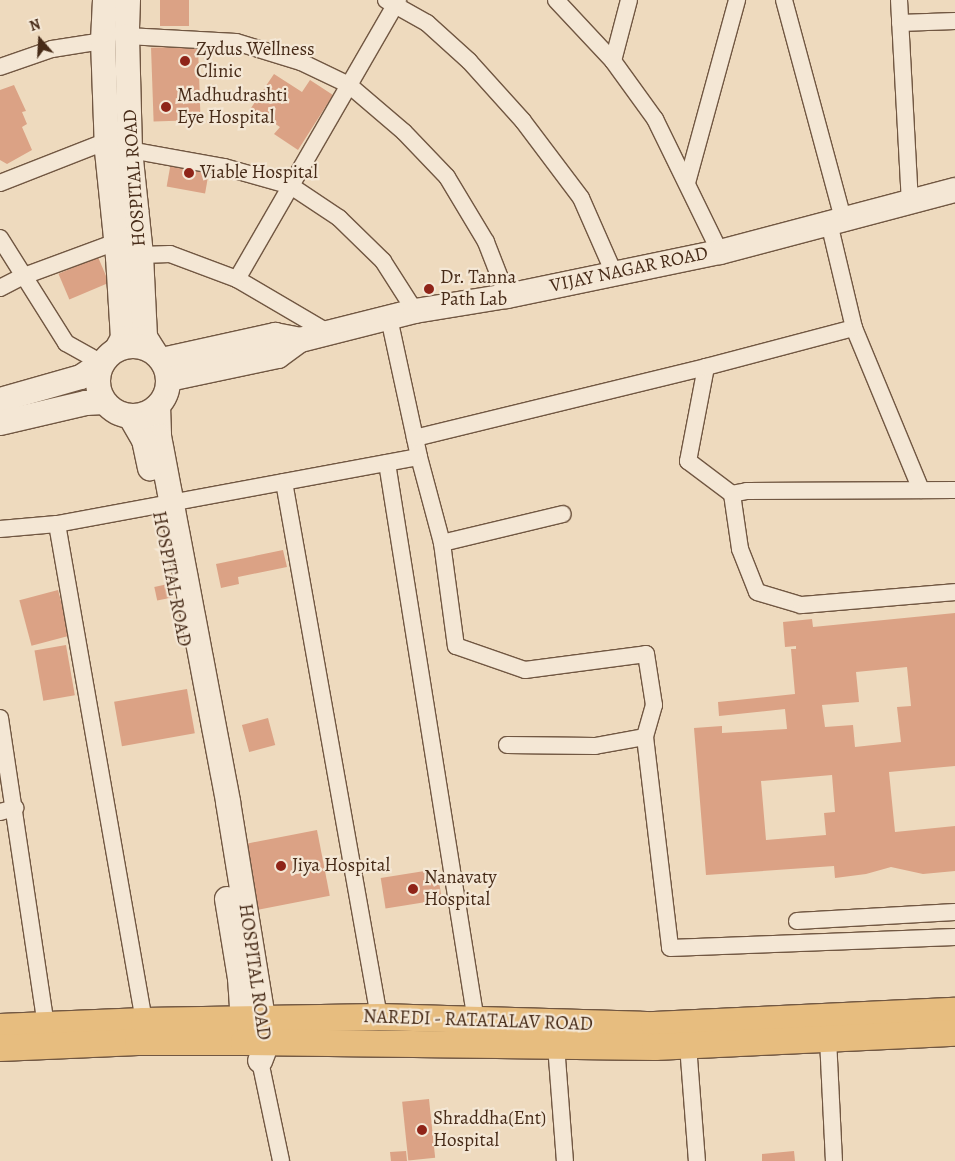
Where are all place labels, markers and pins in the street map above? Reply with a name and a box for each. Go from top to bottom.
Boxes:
place label: Zydus Wellness Clinic [196,39,315,83]
marker: Zydus Wellness Clinic [178,54,192,68]
place label: Madhudrashti Eye Hospital [177,85,288,129]
marker: Madhudrashti Eye Hospital [159,100,173,114]
place label: Viable Hospital [200,162,318,184]
marker: Viable Hospital [182,166,196,180]
place label: Dr. Tanna Path Lab [440,267,517,311]
marker: Dr. Tanna Path Lab [422,282,436,296]
place label: Jiya Hospital [292,855,390,877]
marker: Jiya Hospital [274,859,288,873]
place label: Nanavaty Hospital [424,867,497,911]
marker: Nanavaty Hospital [406,882,420,896]
place label: Shraddha(Ent) Hospital [433,1108,546,1152]
marker: Shraddha(Ent) Hospital [415,1123,429,1137]

